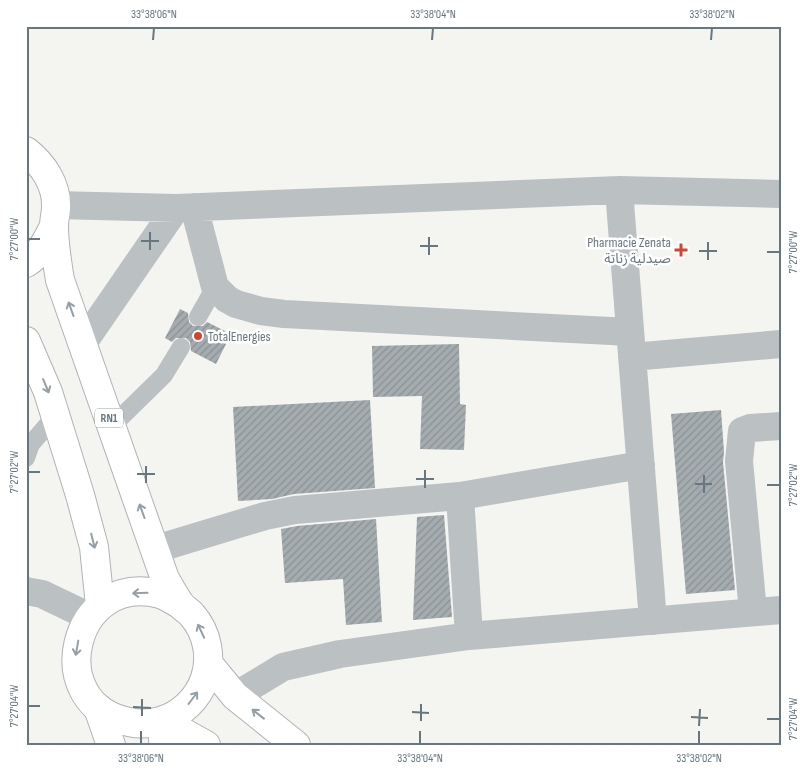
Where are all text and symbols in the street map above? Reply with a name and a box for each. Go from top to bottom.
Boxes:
text: 33°38'06"N [131,7,177,22]
text: 33°38'04"N [410,7,456,22]
text: 33°38'02"N [689,7,735,22]
text: 7°27'00"W [7,217,22,260]
text: 7°27'00"W [786,230,801,273]
place label: Pharmacie Zenata صيدلية زناتة [587,234,671,267]
marker: Pharmacie Zenata صيدلية زناتة [675,244,687,256]
one-way arrow [66,301,75,317]
place label: TotalEnergies [208,328,271,345]
marker: TotalEnergies [192,330,204,342]
one-way arrow [41,378,51,393]
road number: RN1 [95,408,123,428]
text: 7°27'02"W [7,451,22,493]
text: 7°27'02"W [786,464,801,506]
one-way arrow [137,504,146,520]
one-way arrow [89,533,98,549]
one-way arrow [132,588,148,598]
one-way arrow [195,623,205,638]
one-way arrow [72,640,82,656]
text: 7°27'04"W [7,685,22,727]
one-way arrow [188,691,198,705]
text: 7°27'04"W [786,698,801,740]
one-way arrow [252,709,265,720]
text: 33°38'06"N [118,751,164,766]
text: 33°38'04"N [397,751,443,766]
text: 33°38'02"N [676,751,722,766]

